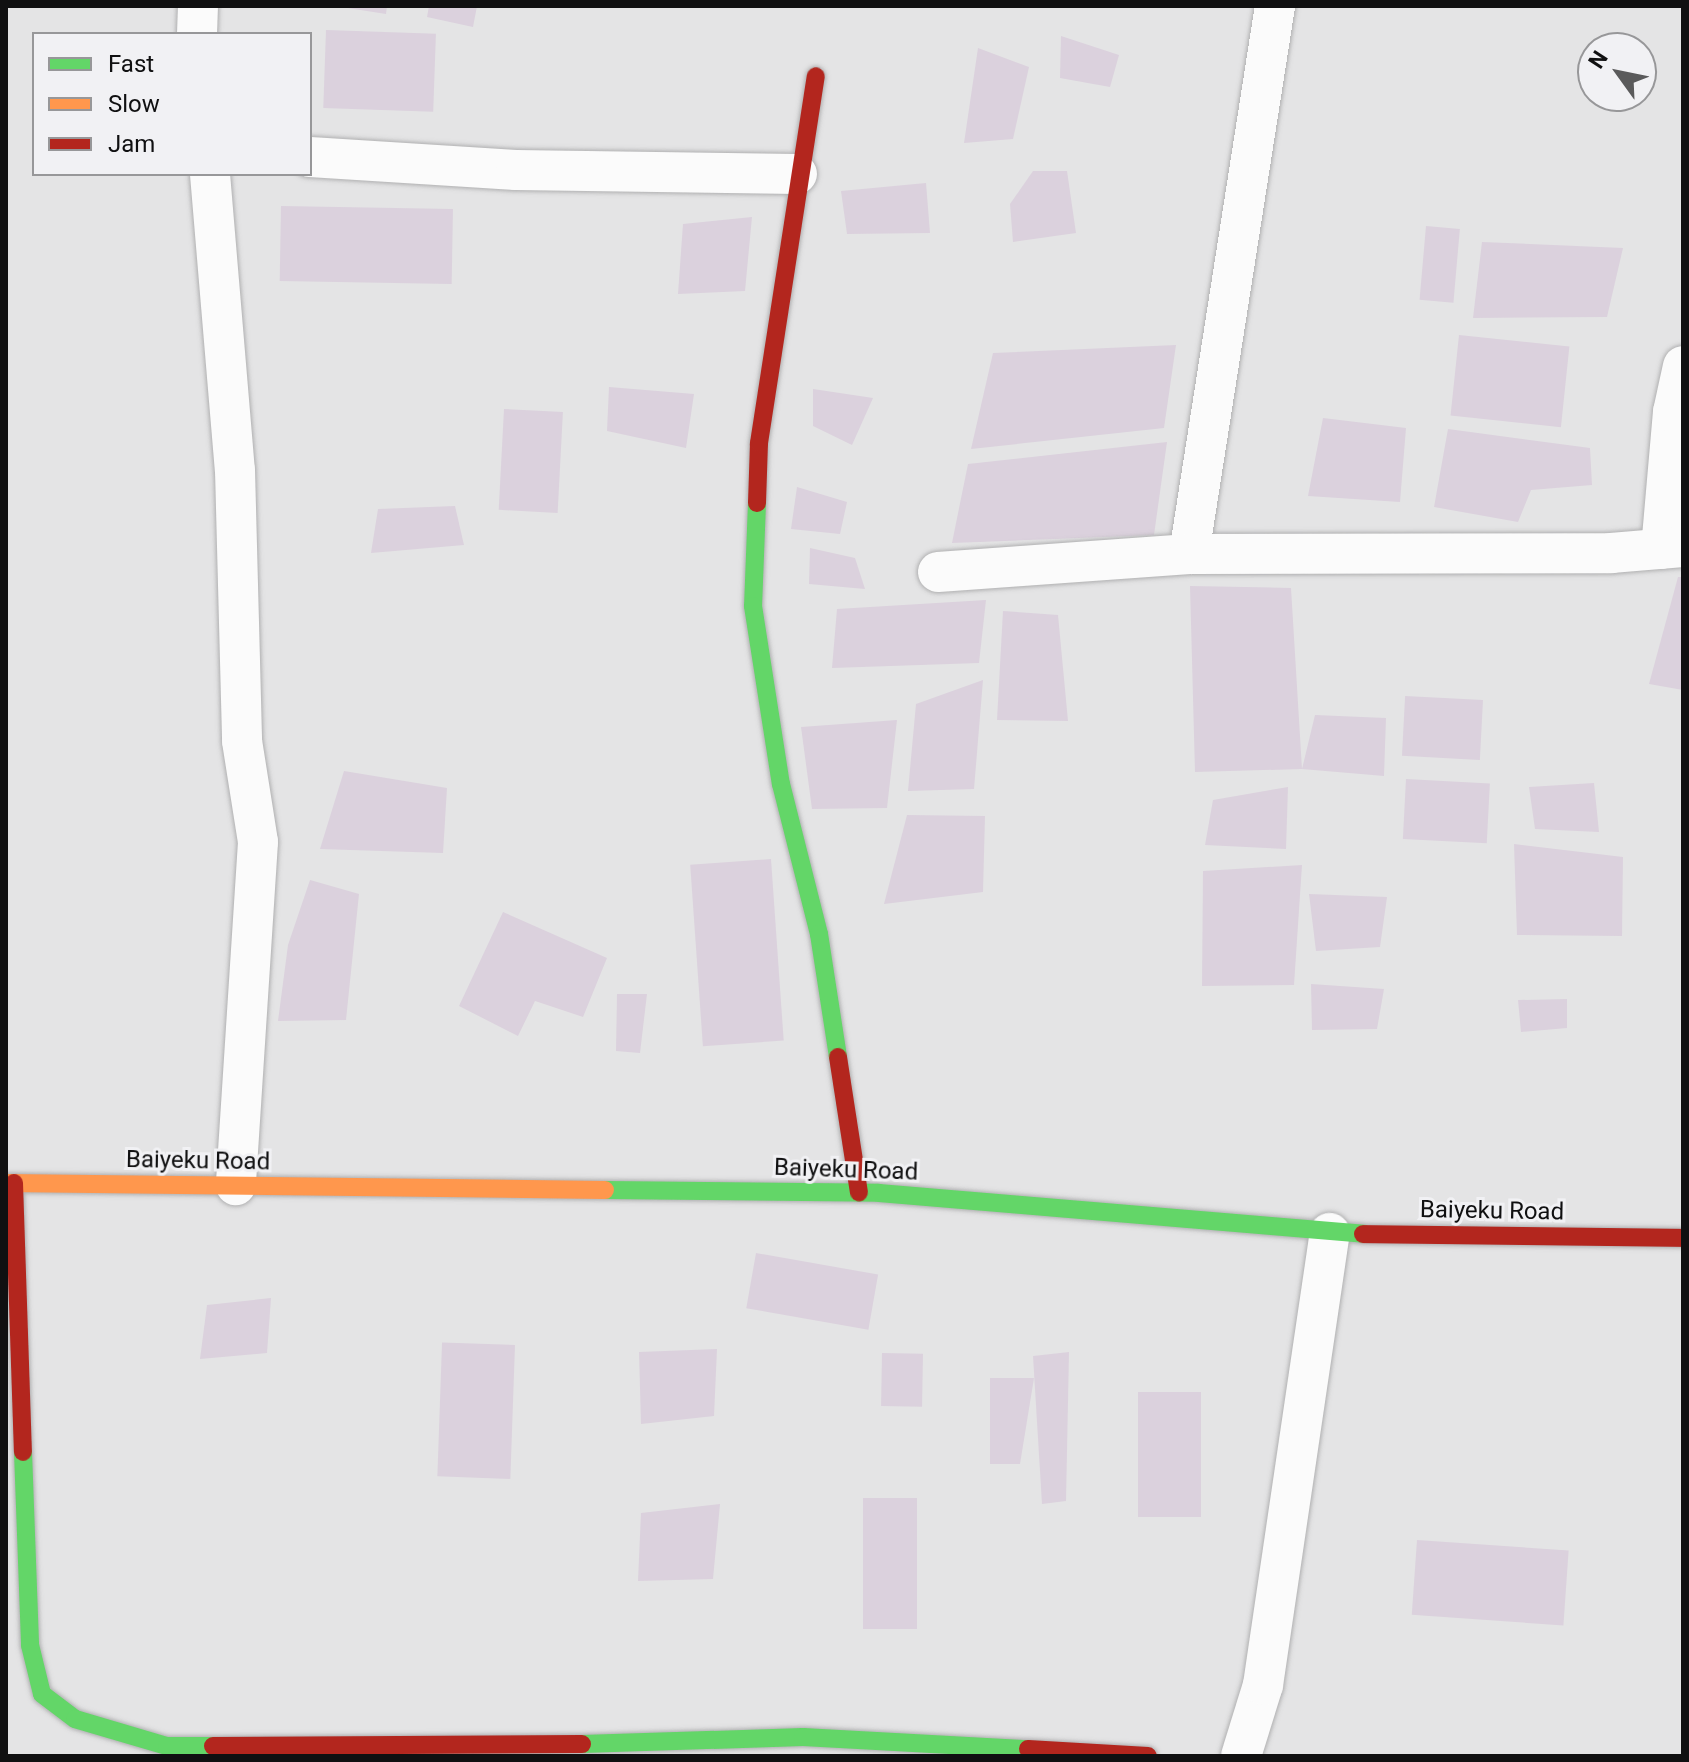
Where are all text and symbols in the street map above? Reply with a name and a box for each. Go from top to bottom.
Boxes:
legend [32,32,312,176]
north arrow [1577,32,1657,112]
text: N [1583,46,1613,73]
text: Fast [108,50,154,78]
text: Slow [108,90,160,118]
text: Jam [108,130,155,158]
street label: Baiyeku Road [126,1145,270,1177]
street label: Baiyeku Road [773,1153,919,1187]
street label: Baiyeku Road [1420,1195,1564,1227]

